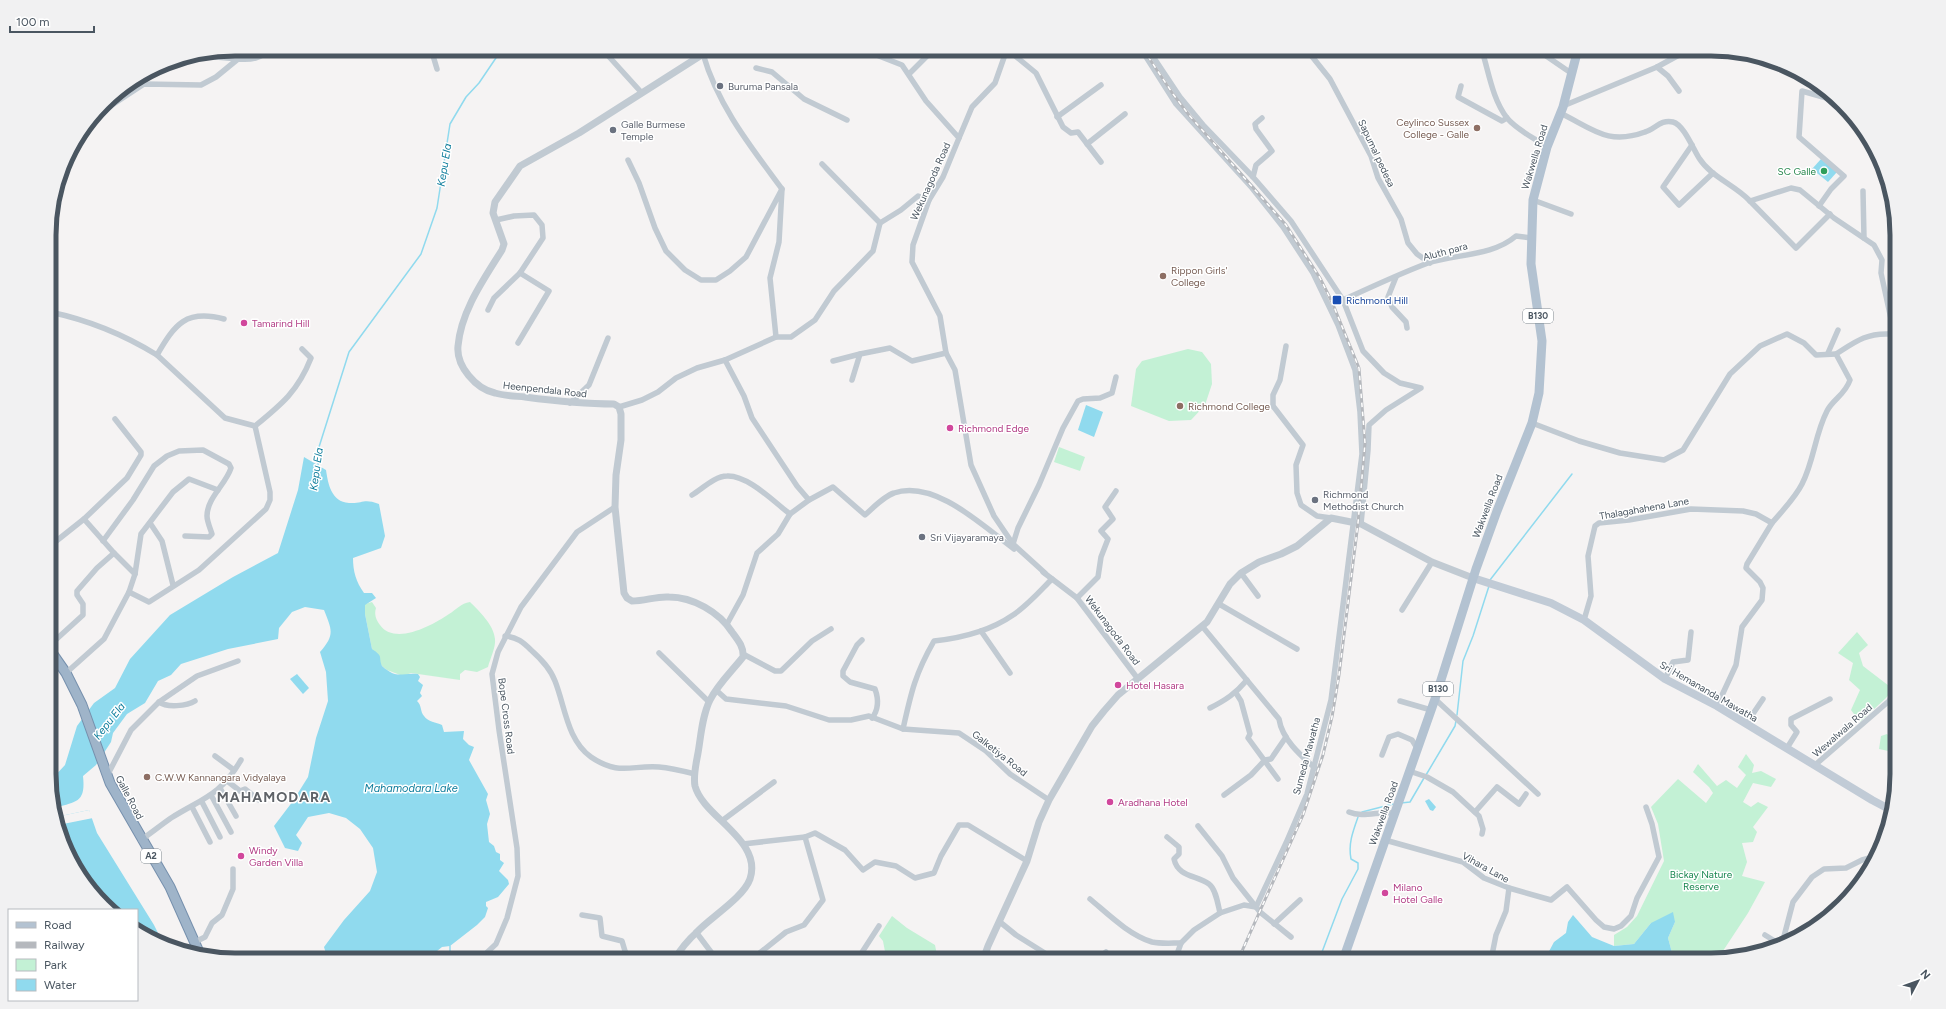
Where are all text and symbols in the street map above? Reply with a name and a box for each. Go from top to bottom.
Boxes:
scale bar [10,8,94,34]
text: 100 m [16,15,50,29]
place label: Buruma Pansala [728,80,798,93]
marker: Buruma Pansala [715,81,725,91]
place label: Ceylinco Sussex College - Galle [1396,116,1470,141]
street label: Sapumal pedesa [1355,117,1398,189]
place label: Galle Burmese Temple [621,118,686,143]
marker: Ceylinco Sussex College - Galle [1472,123,1482,133]
street label: Wakwella Road [1518,123,1551,191]
marker: Galle Burmese Temple [608,125,618,135]
street label: Wekunagoda Road [907,140,954,222]
water label: Kepu Ela [435,142,454,188]
place label: SC Galle [1778,165,1817,178]
marker: SC Galle [1819,166,1829,176]
street label: Aluth para [1421,239,1469,264]
place label: Rippon Girls' College [1171,264,1227,289]
marker: Rippon Girls' College [1158,271,1168,281]
marker: Richmond Hill [1331,294,1343,306]
place label: Richmond Hill [1346,294,1408,307]
road number: B130 [1523,309,1553,323]
place label: Tamarind Hill [252,317,309,330]
marker: Tamarind Hill [239,318,249,328]
street label: Heenpendala Road [502,379,588,400]
place label: Richmond College [1188,400,1271,413]
marker: Richmond College [1175,401,1185,411]
place label: Richmond Edge [958,422,1029,435]
marker: Richmond Edge [945,423,955,433]
water label: Kepu Ela [307,446,326,491]
street label: Wakwella Road [1469,472,1506,540]
place label: Richmond Methodist Church [1323,488,1404,513]
street label: Thalagahahena Lane [1598,494,1690,523]
marker: Richmond Methodist Church [1310,495,1320,505]
place label: Sri Vijayaramaya [930,531,1004,544]
marker: Sri Vijayaramaya [917,532,927,542]
street label: Wekunagoda Road [1082,593,1143,668]
street label: Sri Hemananda Mawatha [1657,658,1760,725]
street label: Bope Cross Road [495,677,518,755]
place label: Hotel Hasara [1126,679,1184,692]
marker: Hotel Hasara [1113,680,1123,690]
road number: B130 [1423,682,1453,696]
water label: Kepu Ela [91,700,128,742]
street label: Wewalwala Road [1810,701,1875,760]
street label: Sumeda Mawatha [1290,716,1323,796]
street label: Galketiya Road [969,728,1030,779]
place label: C.W.W Kannangara Vidyalaya [155,771,286,784]
marker: C.W.W Kannangara Vidyalaya [142,772,152,782]
street label: Galle Road [113,773,147,822]
street label: Wakwella Road [1366,779,1401,847]
water label: Mahamodara Lake [364,782,458,795]
district label: MAHAMODARA [217,789,331,806]
place label: Aradhana Hotel [1118,796,1188,809]
marker: Aradhana Hotel [1105,797,1115,807]
place label: Windy Garden Villa [249,844,303,869]
road number: A2 [141,849,161,863]
street label: Vihara Lane [1460,849,1512,886]
marker: Windy Garden Villa [236,851,246,861]
park label: Bickay Nature Reserve [1670,868,1733,893]
place label: Milano Hotel Galle [1393,881,1443,906]
marker: Milano Hotel Galle [1380,888,1390,898]
legend [8,909,138,1001]
text: Road [44,918,72,932]
text: Railway [44,938,85,952]
text: Park [44,958,67,972]
north arrow [1898,961,1938,1001]
text: N [1917,967,1933,982]
text: Water [44,978,76,992]

